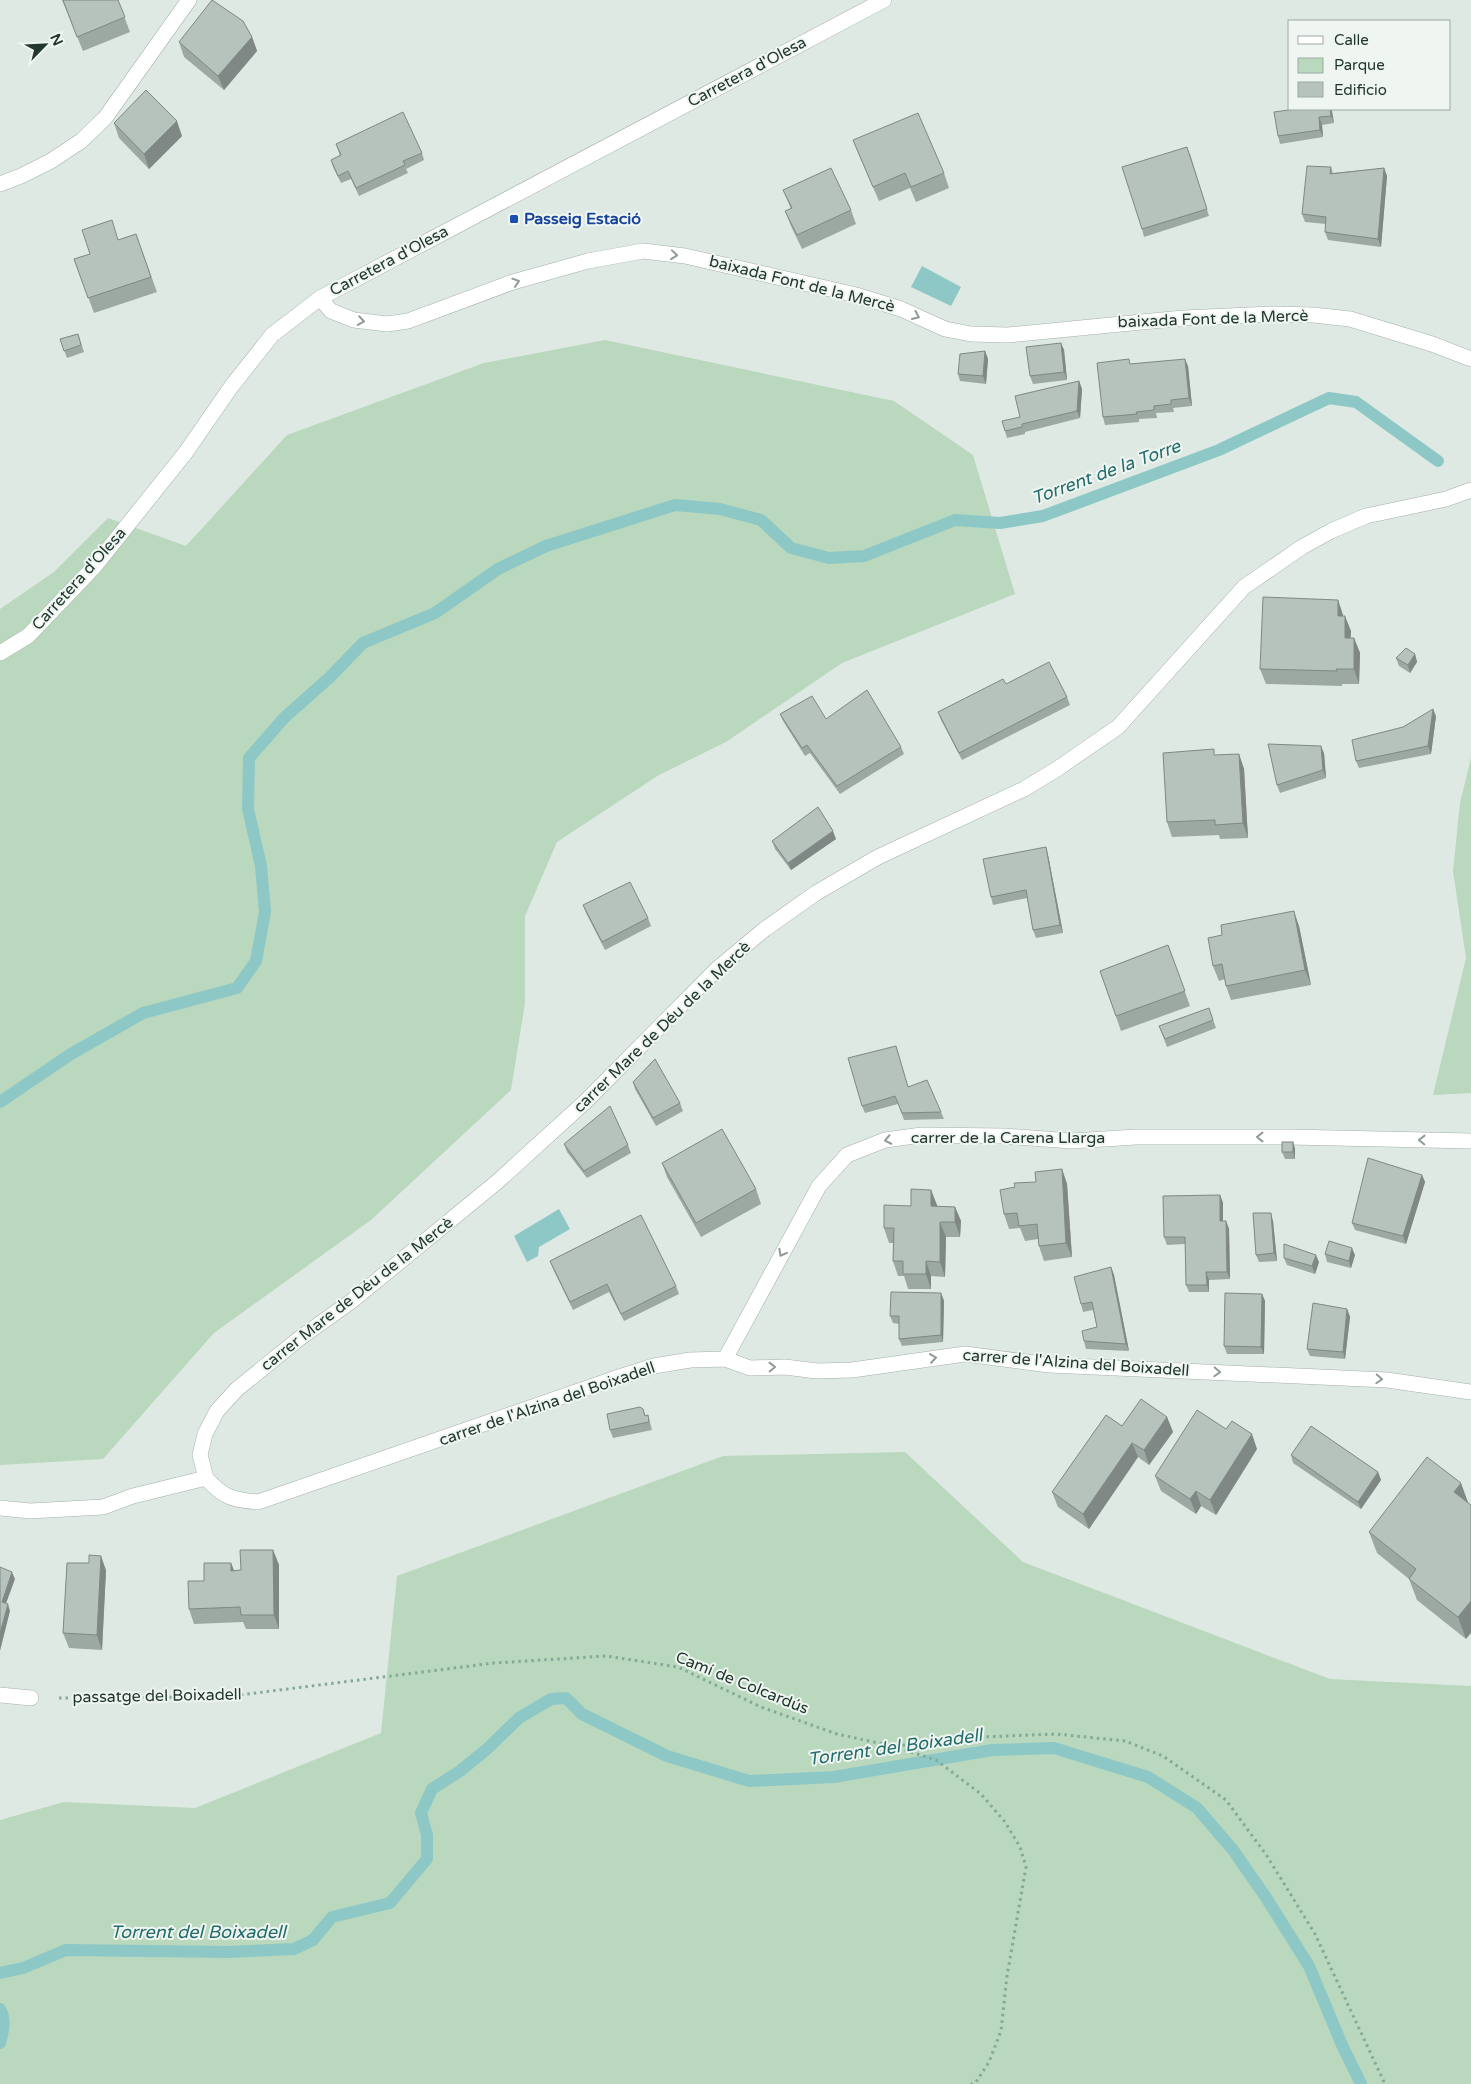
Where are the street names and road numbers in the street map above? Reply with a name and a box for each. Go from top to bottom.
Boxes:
street label: Carretera d'Olesa [684,32,810,112]
street label: Carretera d'Olesa [326,221,452,301]
street label: baixada Font de la Mercè [707,251,897,317]
street label: baixada Font de la Mercè [1117,306,1309,332]
street label: Carretera d'Olesa [27,523,131,635]
street label: carrer Mare de Déu de la Mercè [569,937,755,1117]
street label: carrer de la Carena Llarga [911,1128,1105,1148]
street label: carrer Mare de Déu de la Mercè [257,1213,457,1375]
street label: carrer de l'Alzina del Boixadell [962,1345,1190,1381]
street label: carrer de l'Alzina del Boixadell [436,1358,658,1450]
street label: Camí de Colcardús [673,1647,811,1719]
street label: passatge del Boixadell [72,1685,242,1707]

